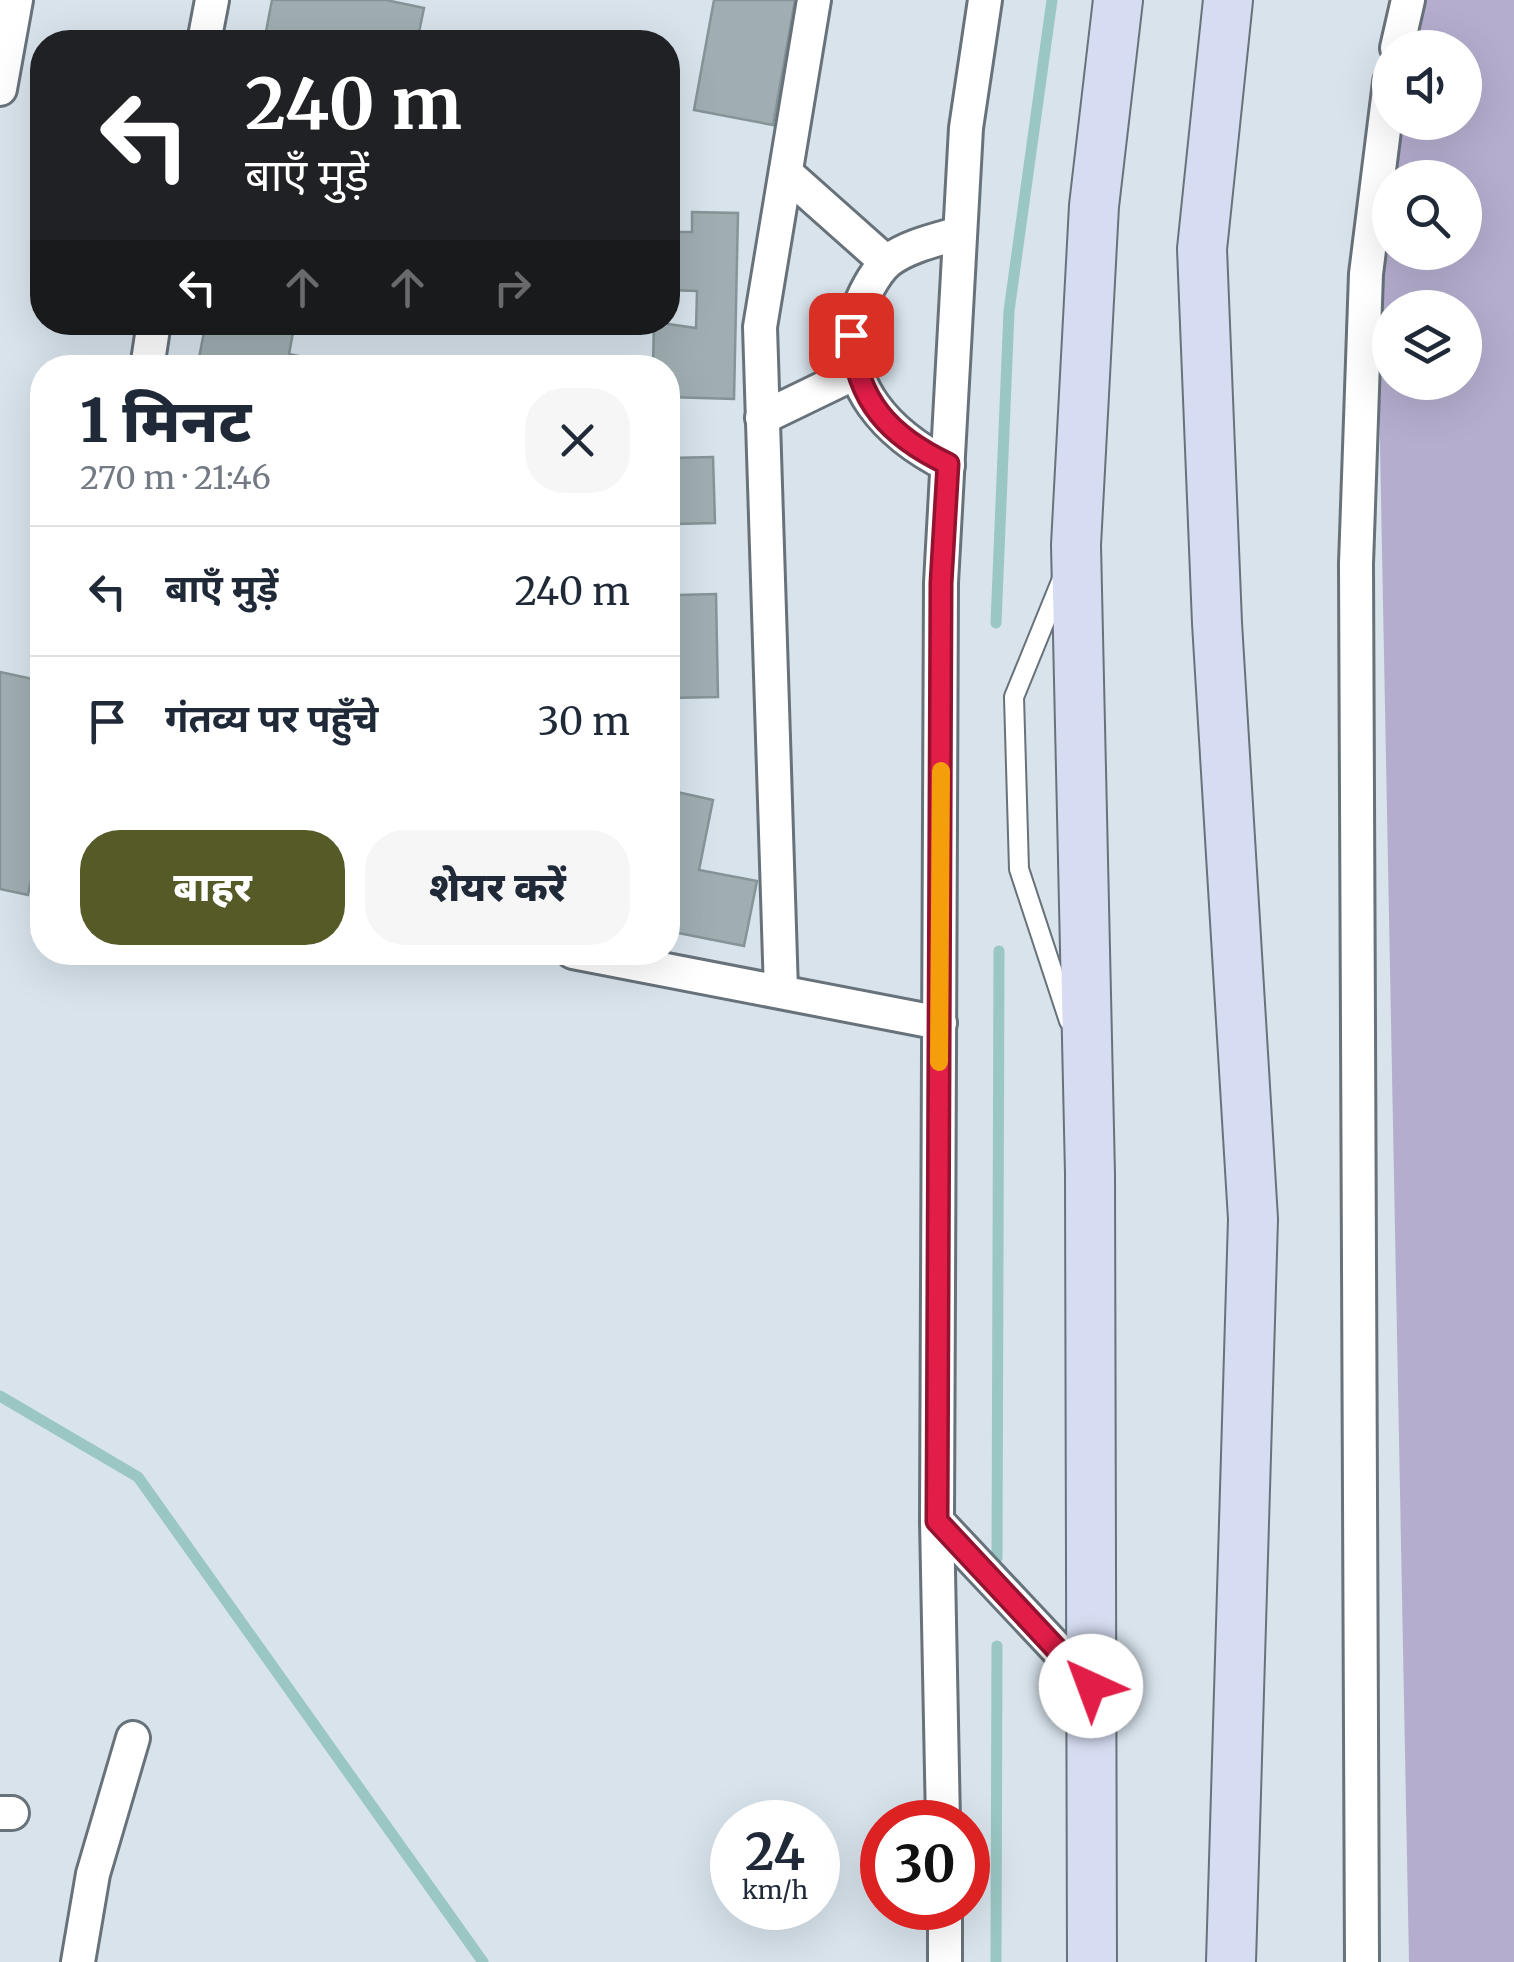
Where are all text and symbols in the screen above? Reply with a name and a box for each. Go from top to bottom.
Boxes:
map controls [1372,30,1482,400]
button: sound [1372,30,1482,140]
text: 240 m [245,60,462,148]
icon: left [80,70,210,200]
text: बाएँ मुड़ें [245,147,369,203]
button: search [1372,160,1482,270]
icon: left [170,260,225,315]
icon: ahead [275,260,330,315]
icon: ahead [380,260,435,315]
icon: right [485,260,540,315]
button: layers [1372,290,1482,400]
pin [809,293,894,378]
icon: arrive [824,308,879,363]
text: 1 मिनट [80,383,251,458]
button: close [525,388,630,493]
text: 270 m · 21:46 [80,458,271,498]
icon: left [80,564,135,619]
text: बाएँ मुड़ें [165,565,278,612]
text: 240 m [514,568,630,615]
icon: arrive [80,694,135,749]
text: गंतव्य पर पहुँचे [165,695,378,742]
text: 30 m [537,698,630,745]
button: बाहर [80,830,345,945]
button: शेयर करें [365,830,630,945]
position arrow [1039,1634,1143,1738]
speed limit sign: 30 [860,1800,990,1930]
text: 24 [745,1821,805,1884]
text: km/h [742,1874,808,1906]

